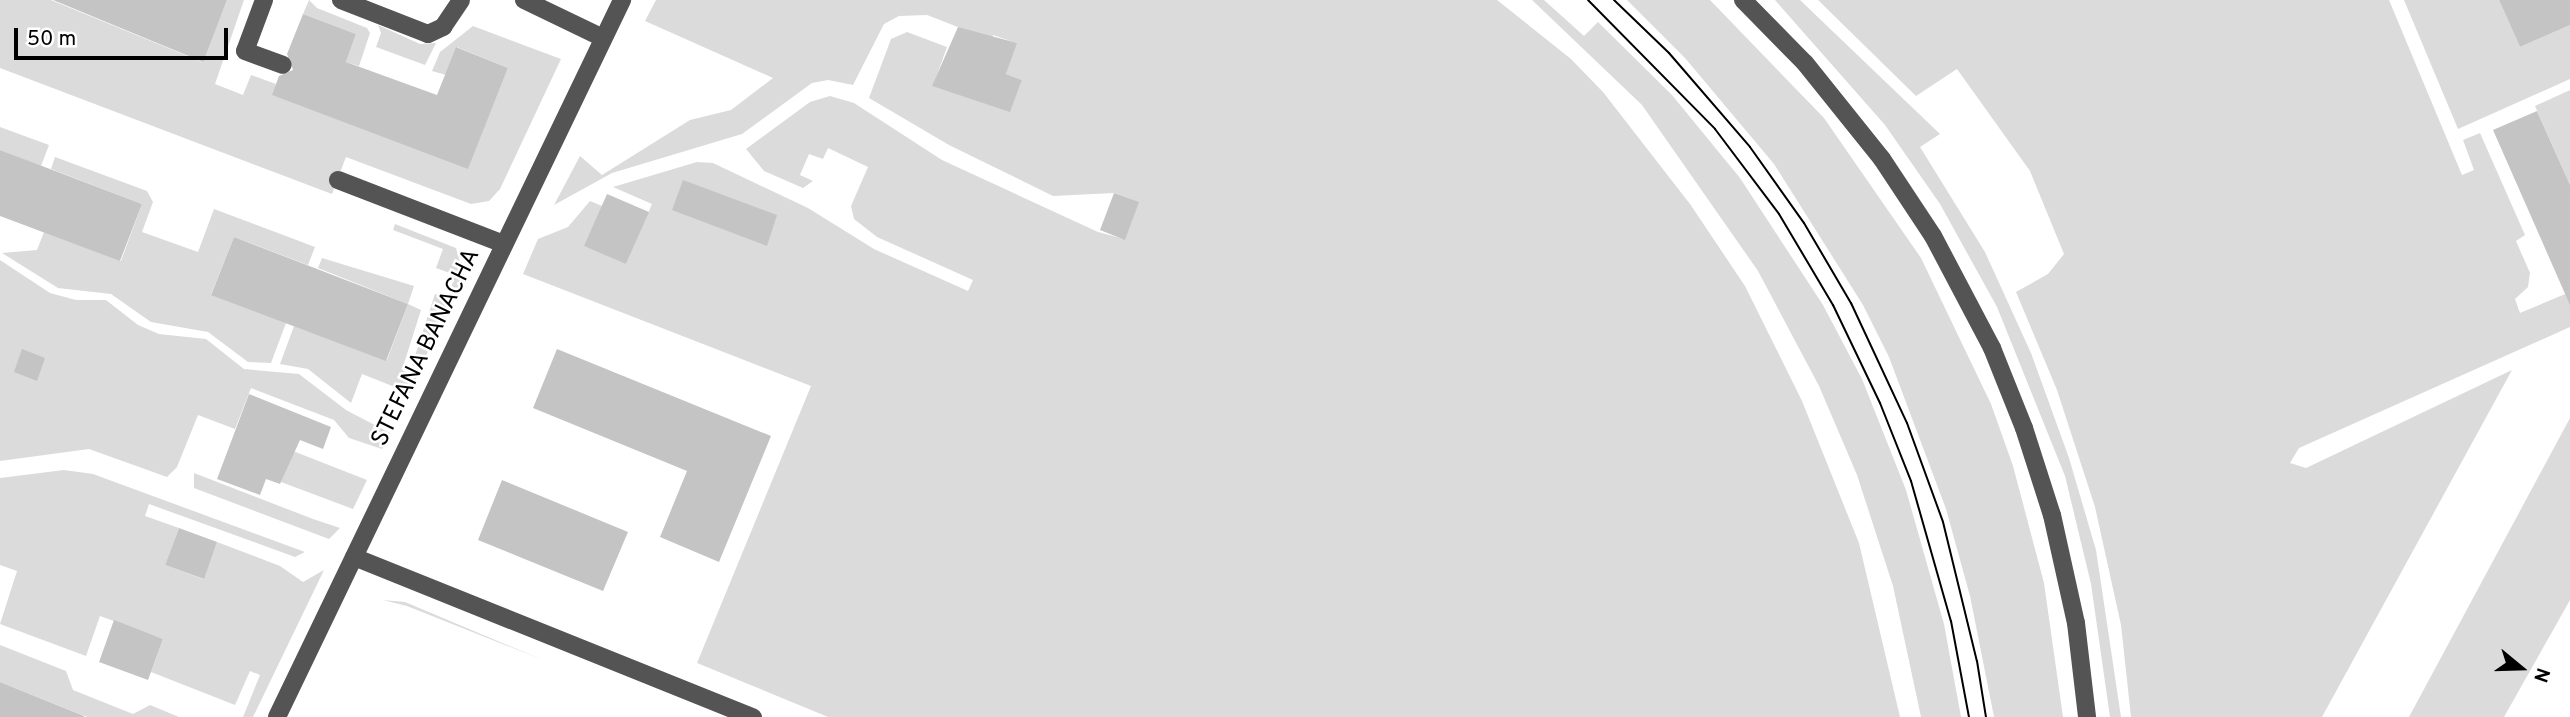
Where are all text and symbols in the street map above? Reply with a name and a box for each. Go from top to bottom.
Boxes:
scale bar [18,14,231,58]
text: 50 m [27,26,76,53]
street label: STEFANA BANACHA [366,244,488,452]
north arrow [2486,633,2556,703]
text: N [2527,664,2554,685]

